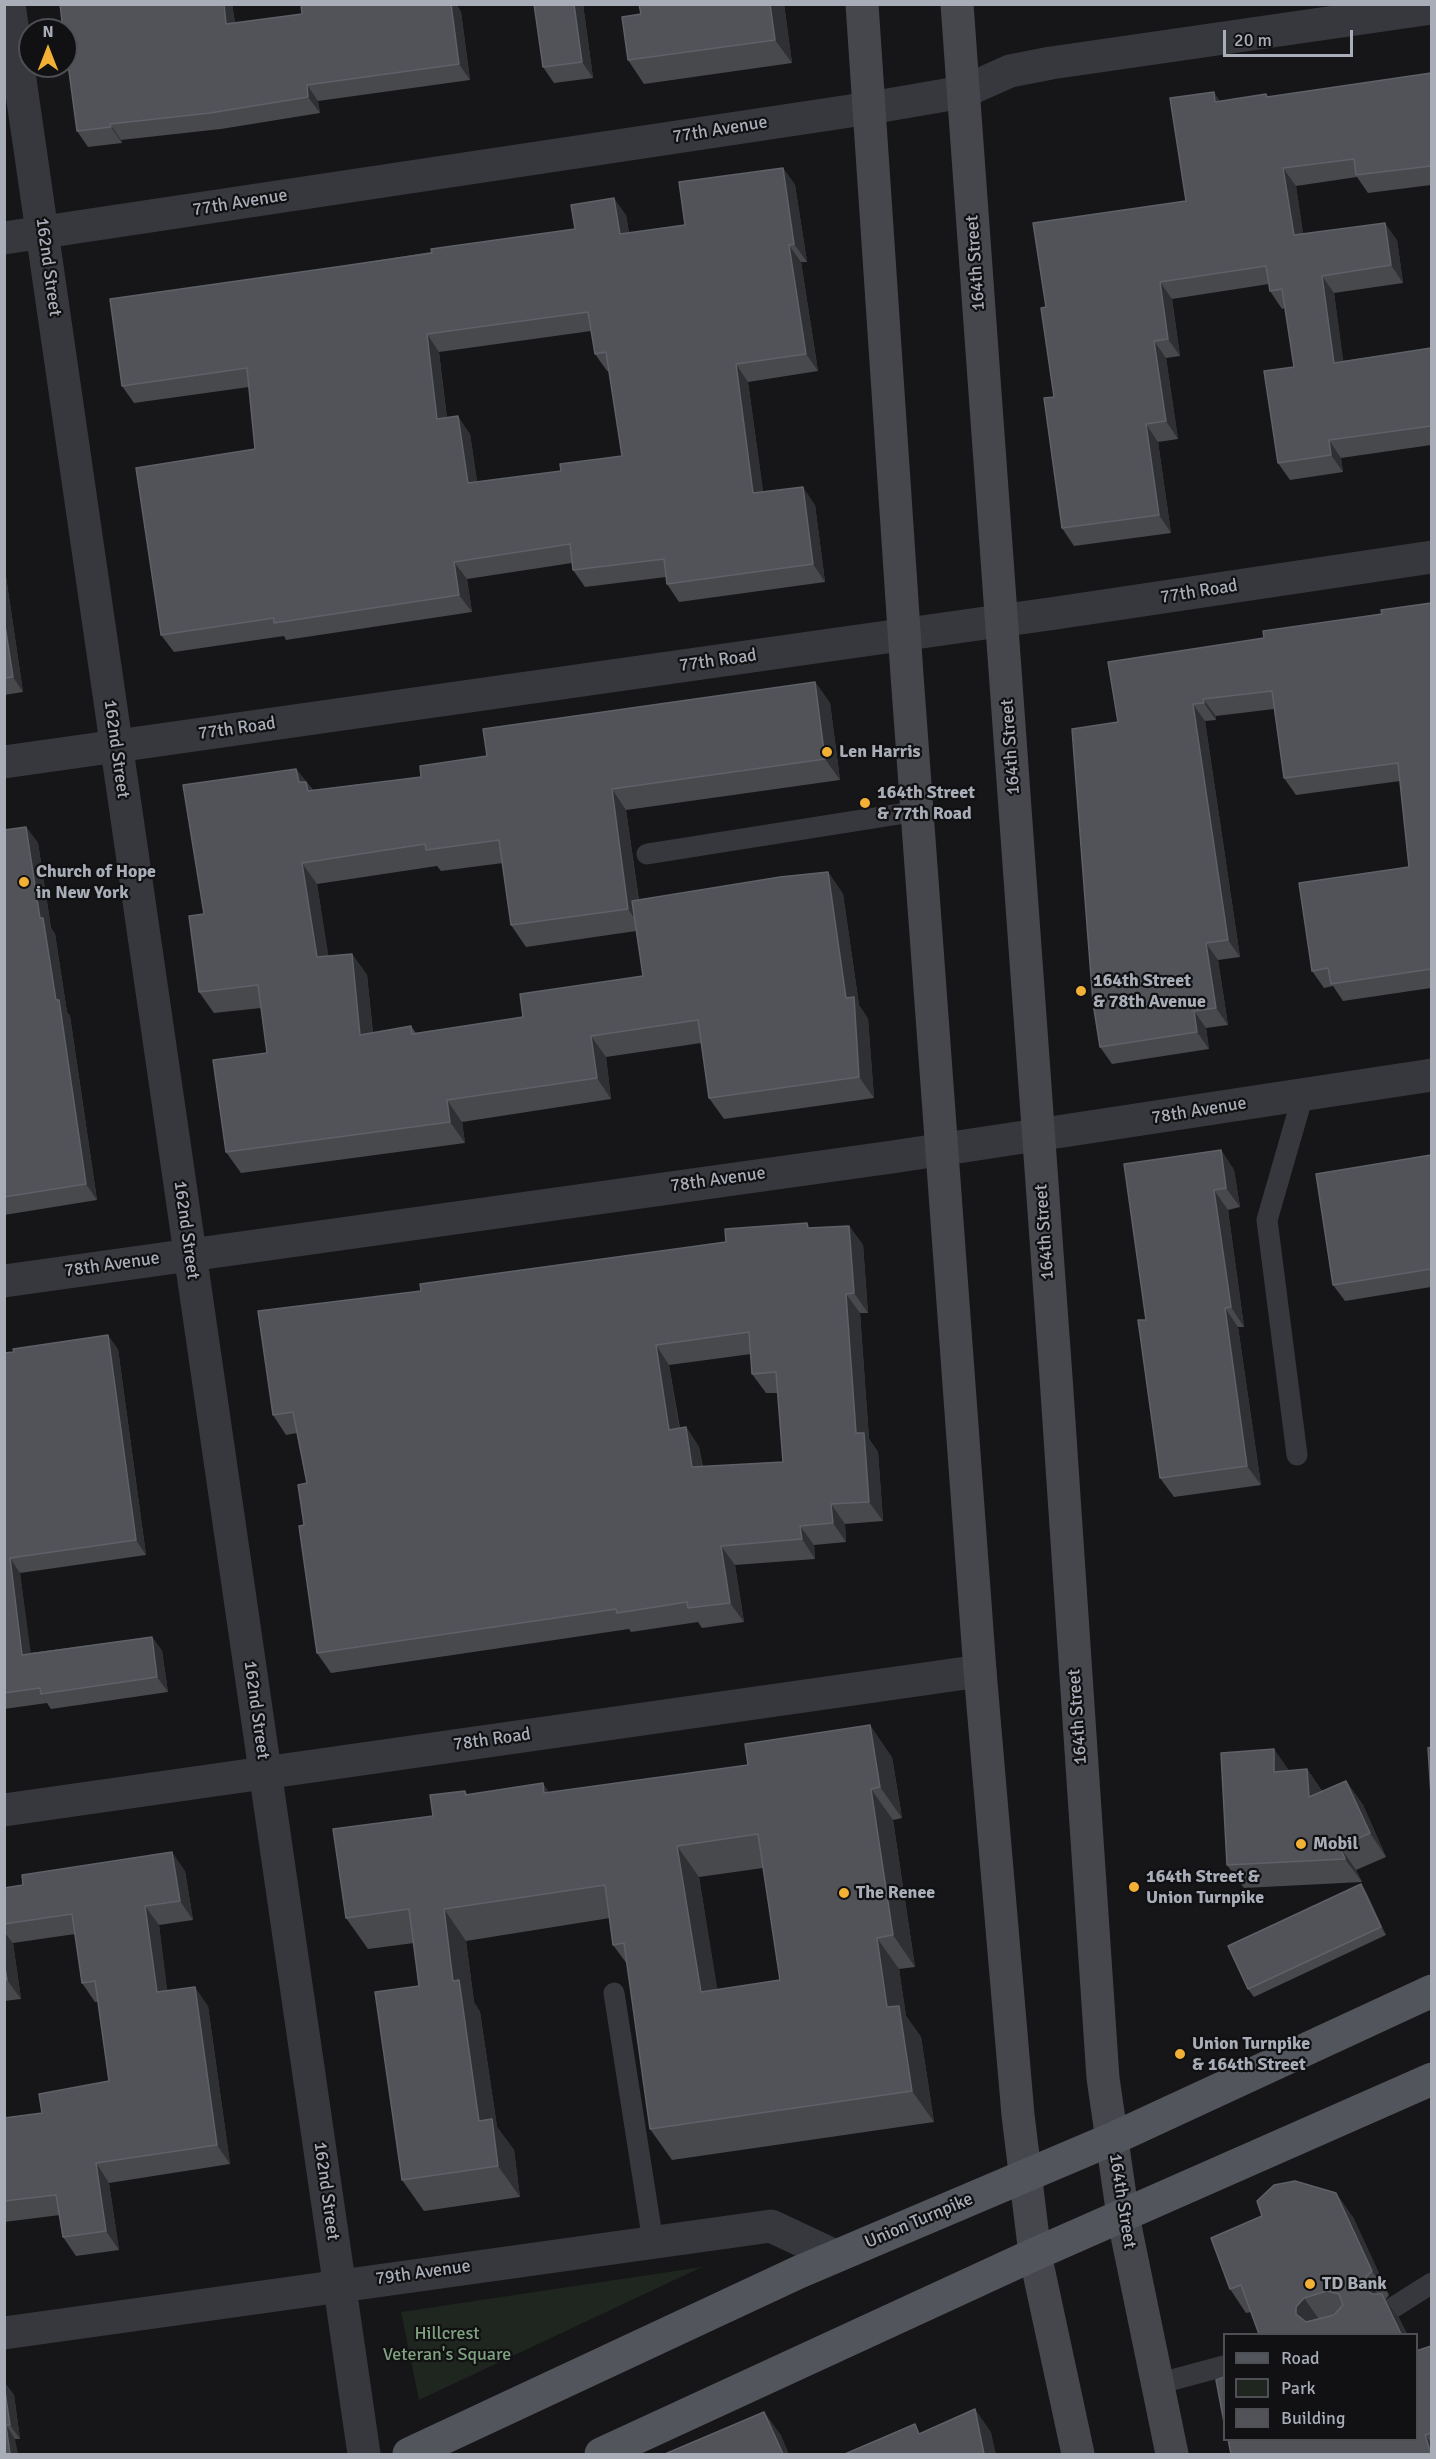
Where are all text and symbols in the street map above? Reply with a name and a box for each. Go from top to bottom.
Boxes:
north arrow [18,18,78,78]
scale bar [1226,18,1356,56]
text: N [42,22,54,42]
text: 20 m [1234,29,1272,51]
street label: 77th Avenue [671,112,769,148]
street label: 77th Avenue [191,185,289,221]
street label: 164th Street [962,214,990,312]
street label: 162nd Street [30,216,66,318]
street label: 77th Road [1159,575,1239,609]
street label: 77th Road [678,645,758,677]
street label: 162nd Street [98,698,134,800]
street label: 164th Street [997,698,1025,796]
street label: 77th Road [197,713,277,745]
place label: Len Harris [839,741,921,763]
marker: Len Harris [820,745,834,759]
place label: 164th Street & 77th Road [877,782,975,824]
marker: 164th Street & 77th Road [858,796,872,810]
place label: Church of Hope in New York [36,861,156,904]
marker: Church of Hope in New York [17,875,31,889]
place label: 164th Street & 78th Avenue [1093,970,1206,1012]
marker: 164th Street & 78th Avenue [1074,984,1088,998]
street label: 78th Avenue [1150,1093,1248,1129]
street label: 78th Avenue [669,1163,767,1197]
street label: 162nd Street [168,1179,204,1281]
street label: 164th Street [1031,1183,1059,1281]
street label: 78th Avenue [63,1248,161,1282]
street label: 162nd Street [238,1659,274,1761]
street label: 164th Street [1064,1668,1092,1766]
street label: 78th Road [452,1724,532,1756]
place label: Mobil [1313,1833,1358,1855]
marker: Mobil [1294,1837,1308,1851]
place label: 164th Street & Union Turnpike [1146,1866,1264,1908]
marker: 164th Street & Union Turnpike [1127,1880,1141,1894]
place label: The Renee [856,1882,935,1904]
marker: The Renee [837,1886,851,1900]
place label: Union Turnpike & 164th Street [1192,2033,1310,2076]
marker: Union Turnpike & 164th Street [1173,2047,1187,2061]
street label: 162nd Street [308,2140,344,2242]
street label: 164th Street [1104,2152,1140,2250]
street label: Union Turnpike [862,2188,976,2254]
street label: 79th Avenue [374,2256,472,2290]
place label: TD Bank [1322,2273,1387,2295]
marker: TD Bank [1303,2277,1317,2291]
park label: Hillcrest Veteran's Square [383,2323,511,2366]
legend [1223,2333,1418,2441]
text: Road [1281,2347,1320,2369]
text: Park [1281,2377,1316,2399]
text: Building [1281,2407,1345,2429]

